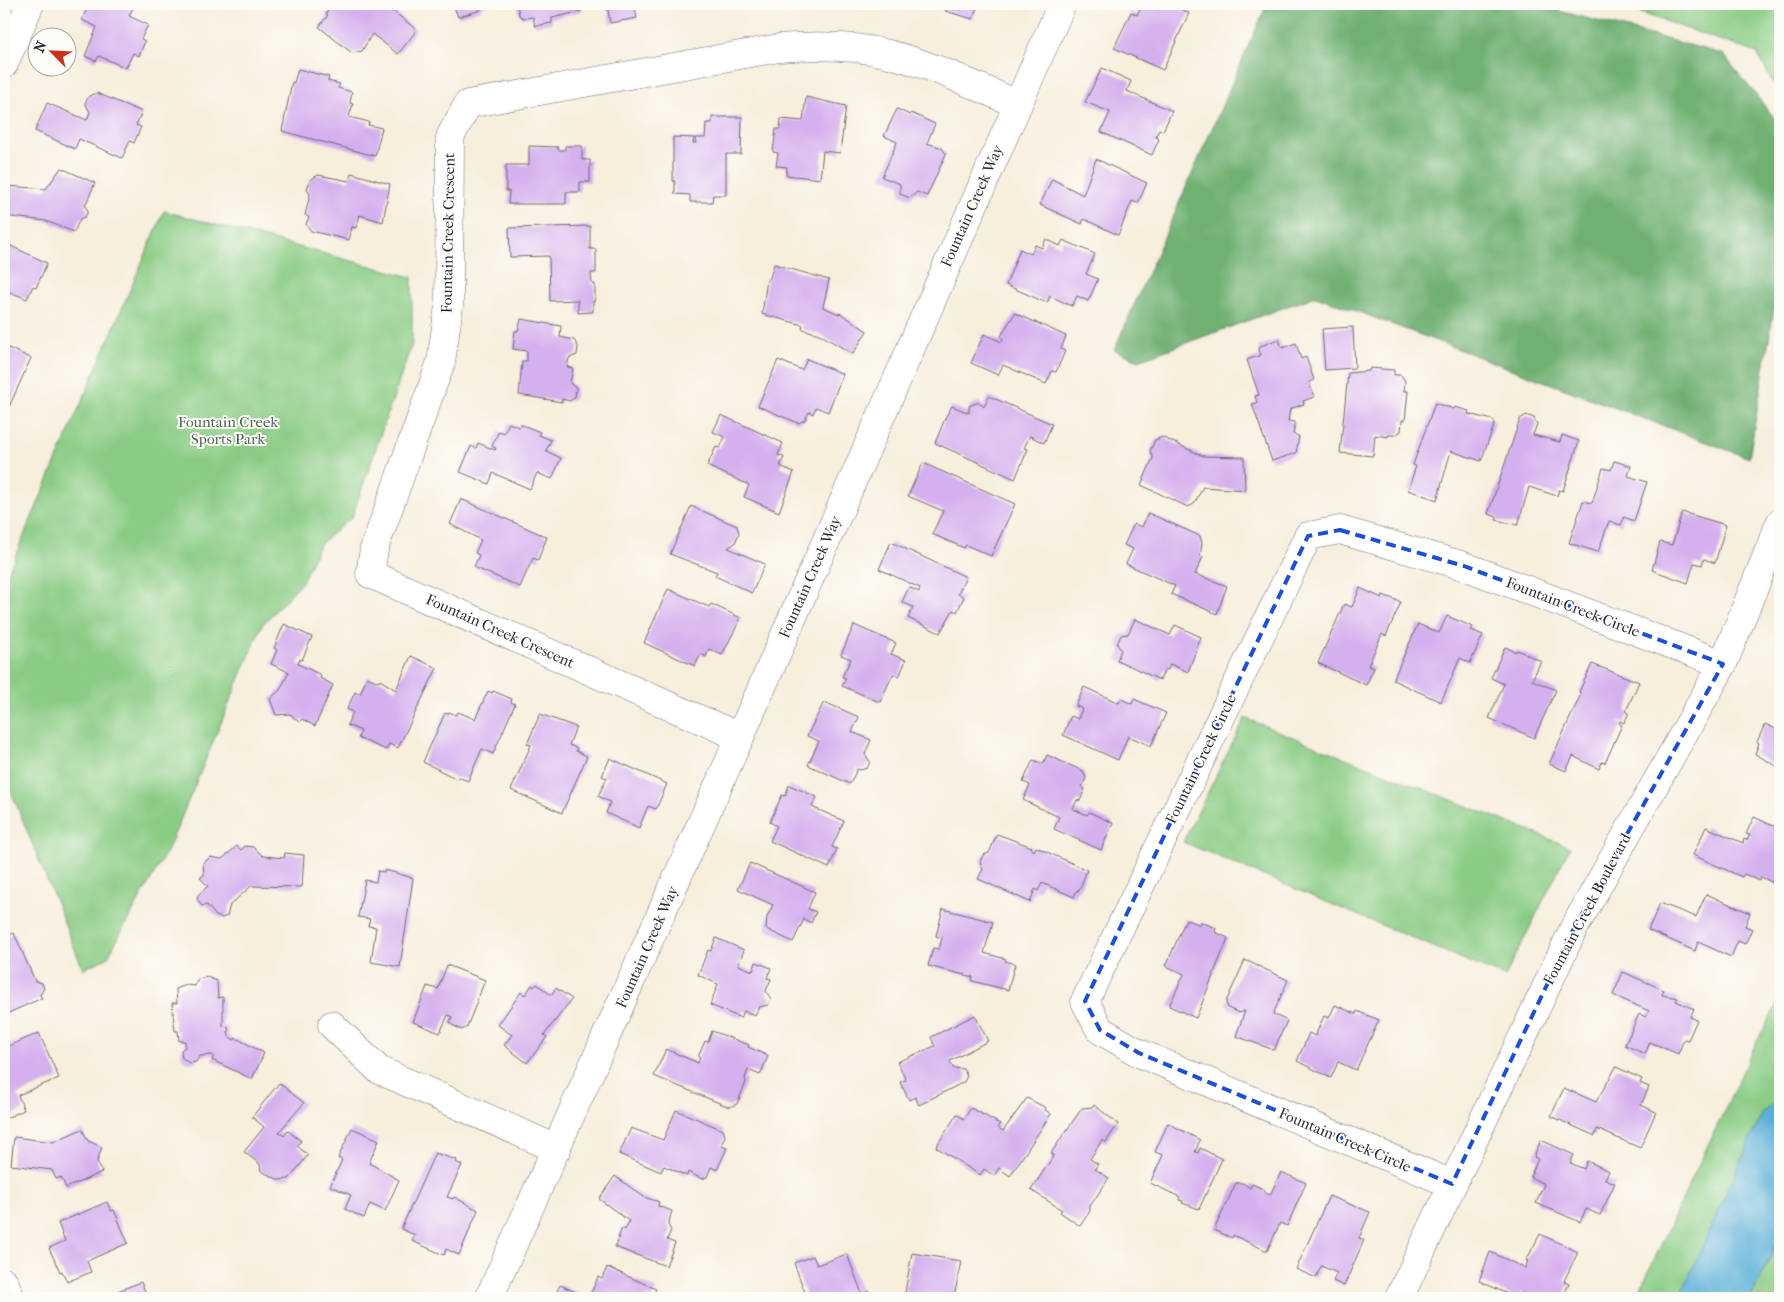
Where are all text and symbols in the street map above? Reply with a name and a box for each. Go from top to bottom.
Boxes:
north arrow [28,28,78,78]
text: N [31,38,51,55]
street label: Fountain Creek Way [937,141,1007,270]
street label: Fountain Creek Crescent [438,152,458,313]
park label: Fountain Creek Sports Park [178,413,278,448]
street label: Fountain Creek Way [775,512,845,641]
street label: Fountain Creek Circle [1503,573,1643,641]
street label: Fountain Creek Crescent [423,590,578,672]
street label: Fountain Creek Circle [1162,691,1240,827]
street label: Fountain Creek Boulevard [1539,829,1635,988]
street label: Fountain Creek Way [612,882,682,1011]
street label: Fountain Creek Circle [1276,1104,1414,1176]

